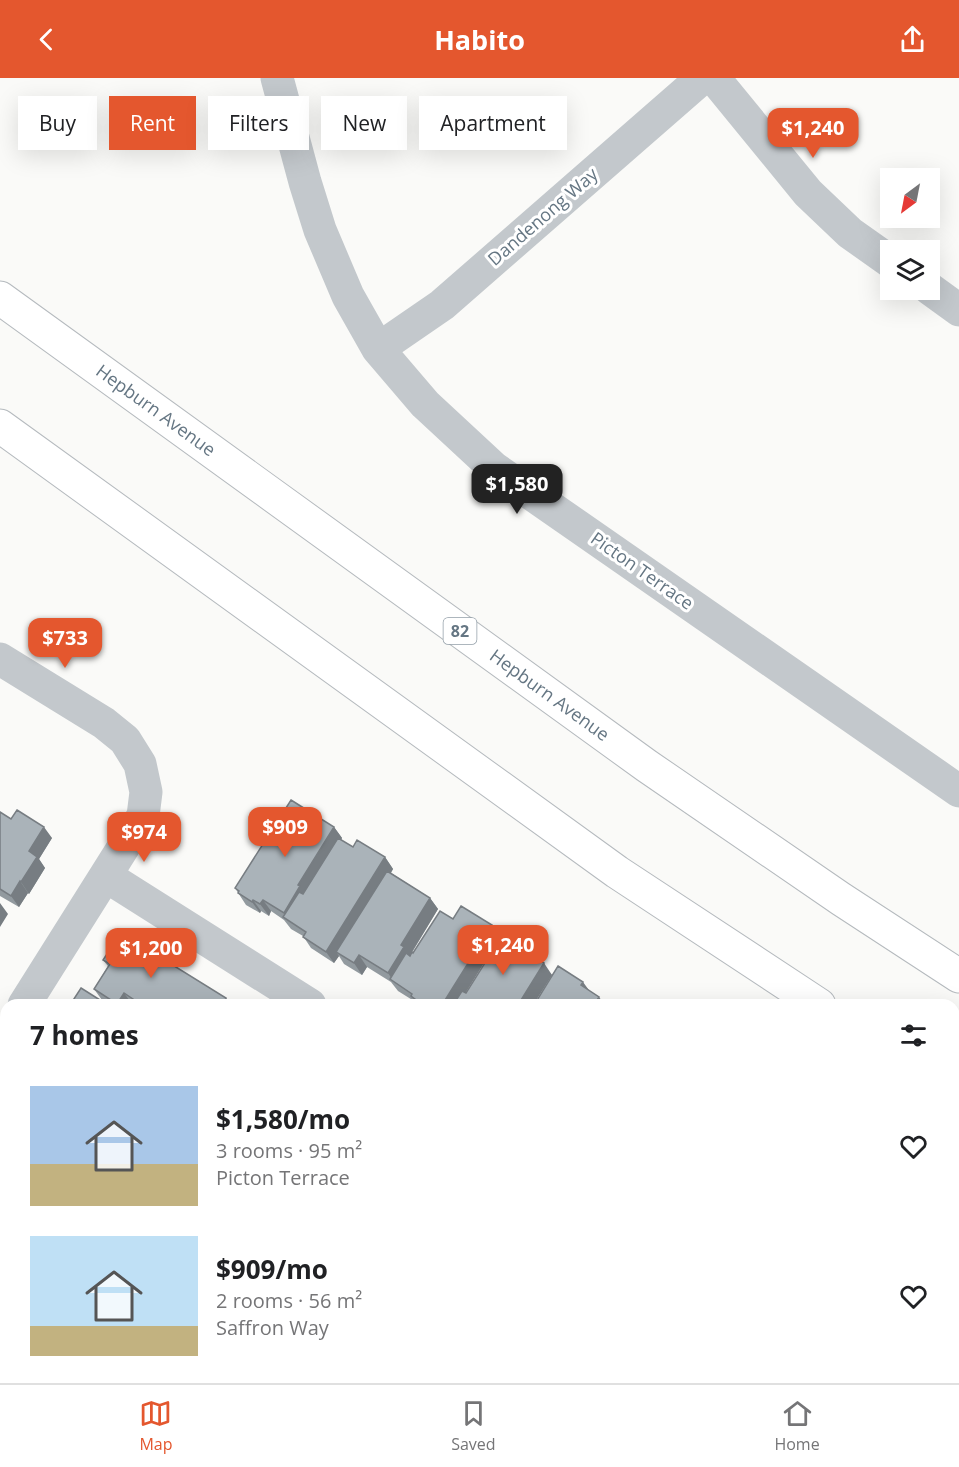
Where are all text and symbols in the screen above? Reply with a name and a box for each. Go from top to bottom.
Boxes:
text: Habito [434,21,525,58]
icon: back [30,23,63,56]
icon: share [896,23,929,56]
chip: Buy [18,96,97,150]
chip: Rent [109,96,196,150]
chip: Filters [208,96,309,150]
chip: New [321,96,407,150]
chip: Apartment [419,96,567,150]
pin: $1,240 [764,108,862,159]
text: $1,240 [782,114,844,141]
street label: Dandenong Way [482,161,603,271]
north arrow [880,168,940,228]
map controls [880,168,940,300]
button: layers [880,240,940,300]
street label: Hepburn Avenue [91,358,221,461]
pin: $1,580 [468,464,566,515]
text: $1,580 [486,470,548,497]
street label: Picton Terrace [586,526,699,615]
pin: $733 [29,618,101,669]
road number: 82 [444,618,476,644]
text: $733 [42,624,88,651]
street label: Hepburn Avenue [485,643,615,746]
pin: $909 [249,807,321,858]
pin: $974 [108,812,180,863]
text: $909 [262,813,308,840]
text: $974 [121,818,167,845]
pin: $1,240 [454,925,552,976]
pin: $1,200 [102,928,200,979]
text: $1,240 [472,931,534,958]
text: $1,200 [120,934,182,961]
text: 7 homes [30,1017,139,1053]
icon: filters [897,1019,930,1052]
text: $1,580/mo [216,1101,350,1137]
icon: home [78,1110,150,1182]
icon: heart [897,1130,930,1163]
text: 3 rooms · 95 m² [216,1137,362,1164]
text: Picton Terrace [216,1164,350,1191]
text: $909/mo [216,1251,328,1287]
icon: home [78,1260,150,1332]
icon: heart [897,1280,930,1313]
text: 2 rooms · 56 m² [216,1287,362,1314]
text: Saffron Way [216,1314,329,1341]
tab: Map [139,1397,172,1455]
tab: Saved [451,1397,496,1455]
tab: Home [774,1397,820,1455]

